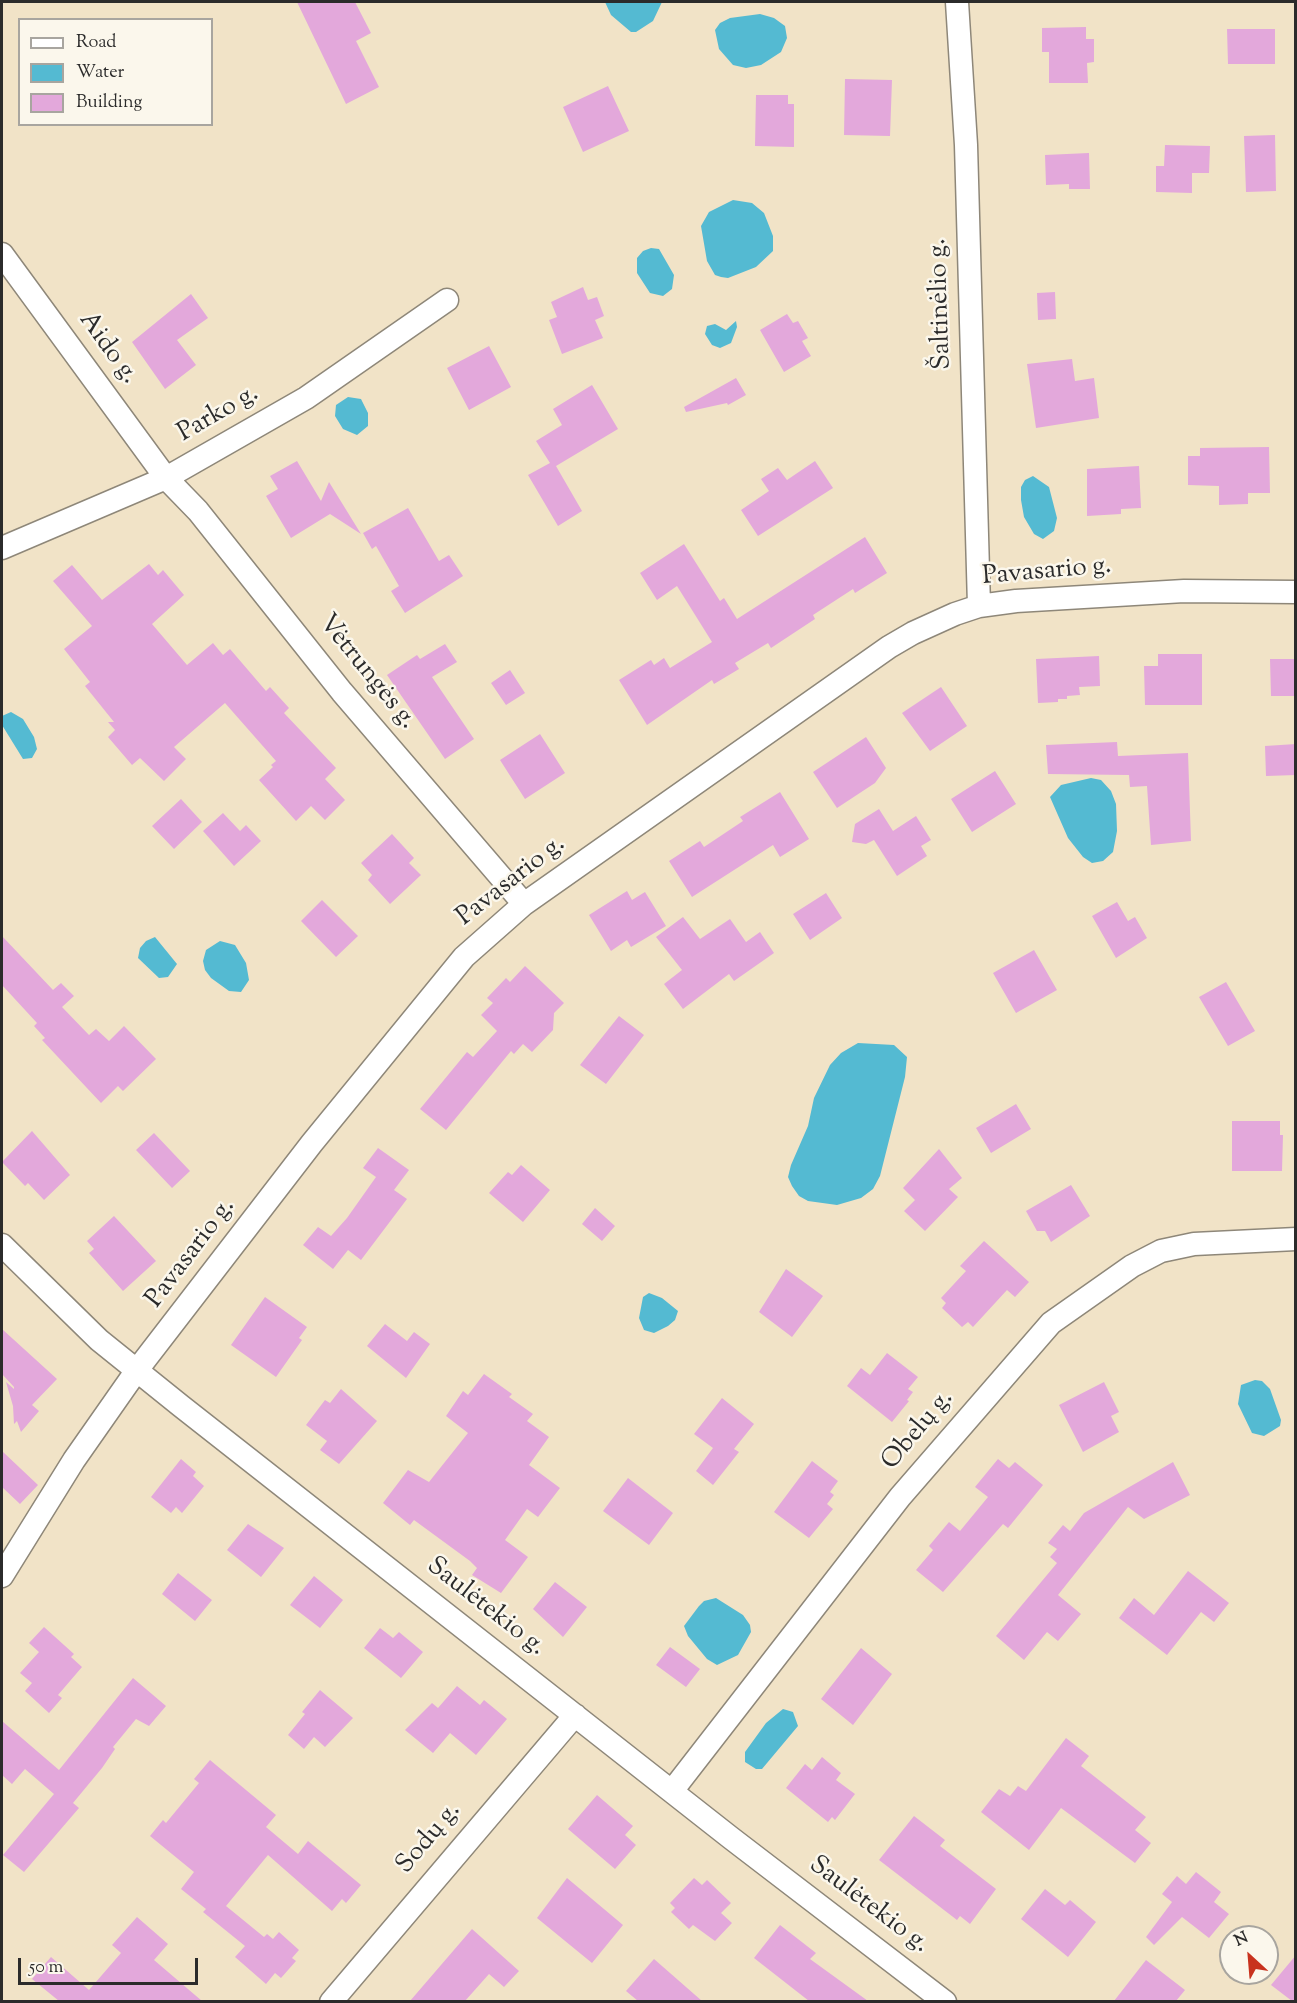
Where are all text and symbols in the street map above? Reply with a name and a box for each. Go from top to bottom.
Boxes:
legend [18,18,213,126]
text: Road [76,30,116,56]
text: Water [76,60,124,86]
text: Building [76,90,142,116]
street label: Šaltinėlio g. [924,238,960,370]
street label: Aido g. [70,307,144,391]
street label: Parko g. [173,379,265,451]
street label: Pavasario g. [981,552,1113,594]
street label: Vėtrungės g. [310,609,422,737]
street label: Pavasario g. [451,830,573,934]
street label: Pavasario g. [141,1193,243,1315]
street label: Obelų g. [876,1385,962,1477]
street label: Saulėtekio g. [419,1552,551,1664]
street label: Sodų g. [391,1797,469,1881]
street label: Saulėtekio g. [802,1851,934,1961]
north arrow [1219,1925,1279,1985]
text: N [1231,1927,1253,1953]
scale bar [21,1946,201,1984]
text: 50 m [29,1955,63,1981]

